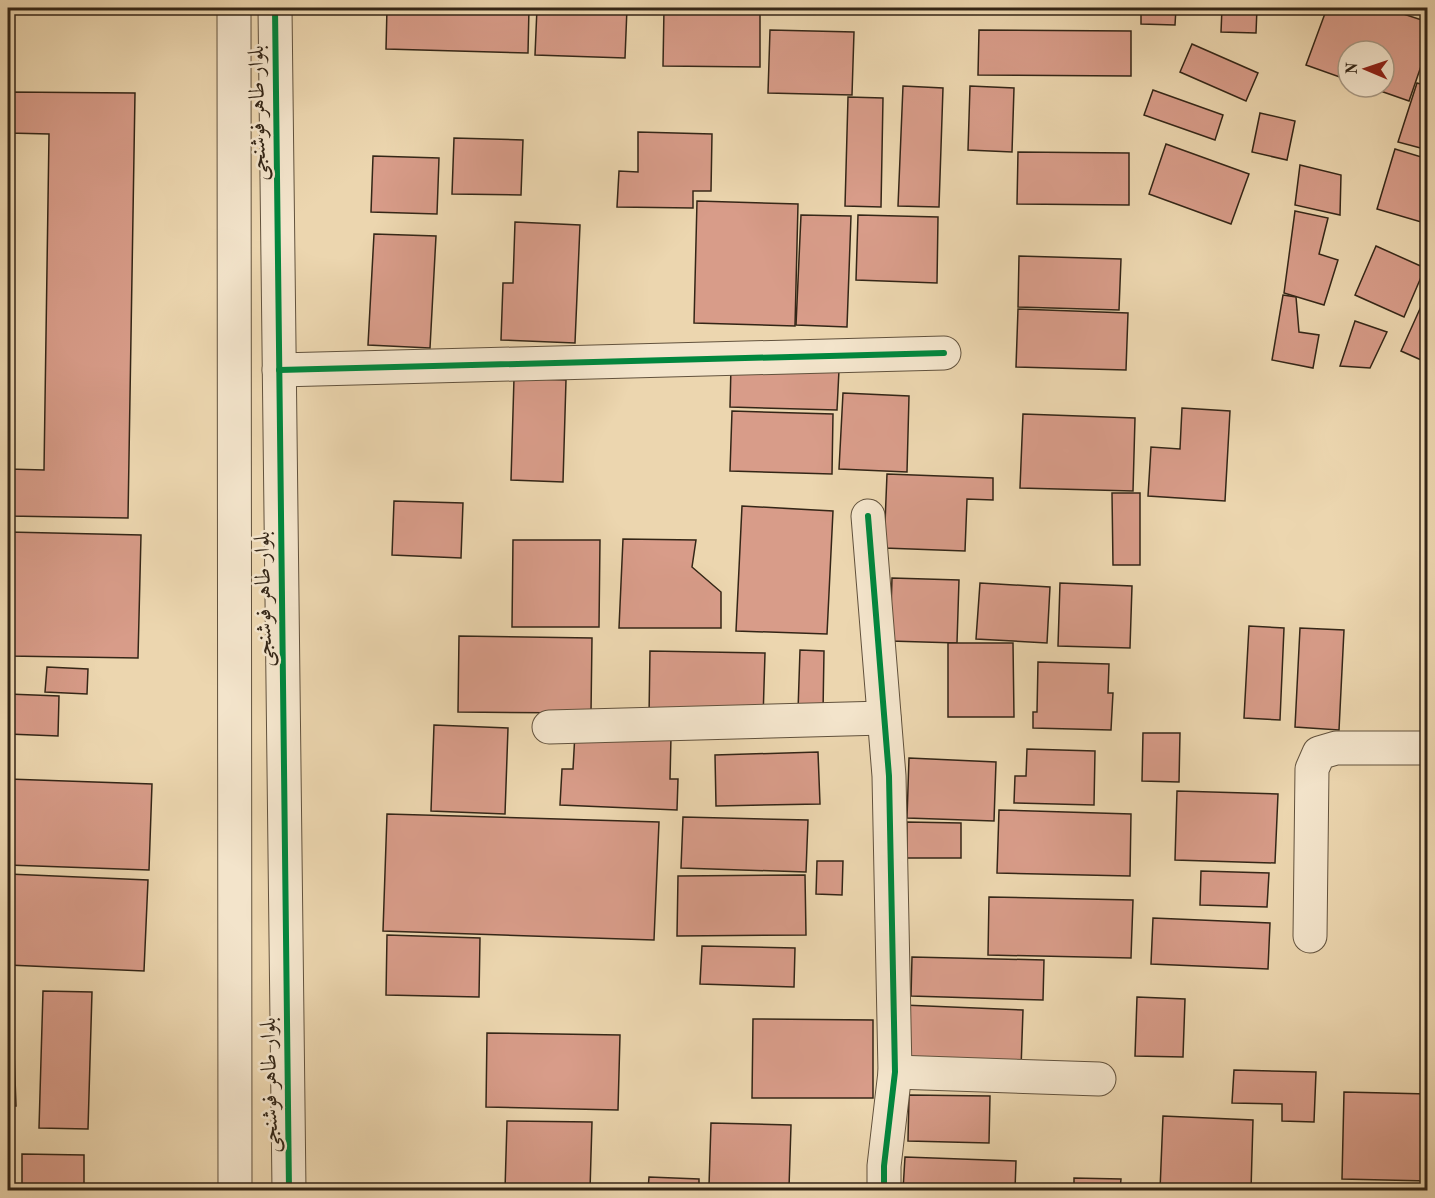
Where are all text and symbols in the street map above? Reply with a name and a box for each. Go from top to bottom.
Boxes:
north arrow [1336,39,1396,99]
street label: بلوار طاهر فوشنجی [246,45,273,181]
text: N [1345,61,1361,75]
street label: بلوار طاهر فوشنجی [252,531,279,667]
street label: بلوار طاهر فوشنجی [258,1017,285,1153]

